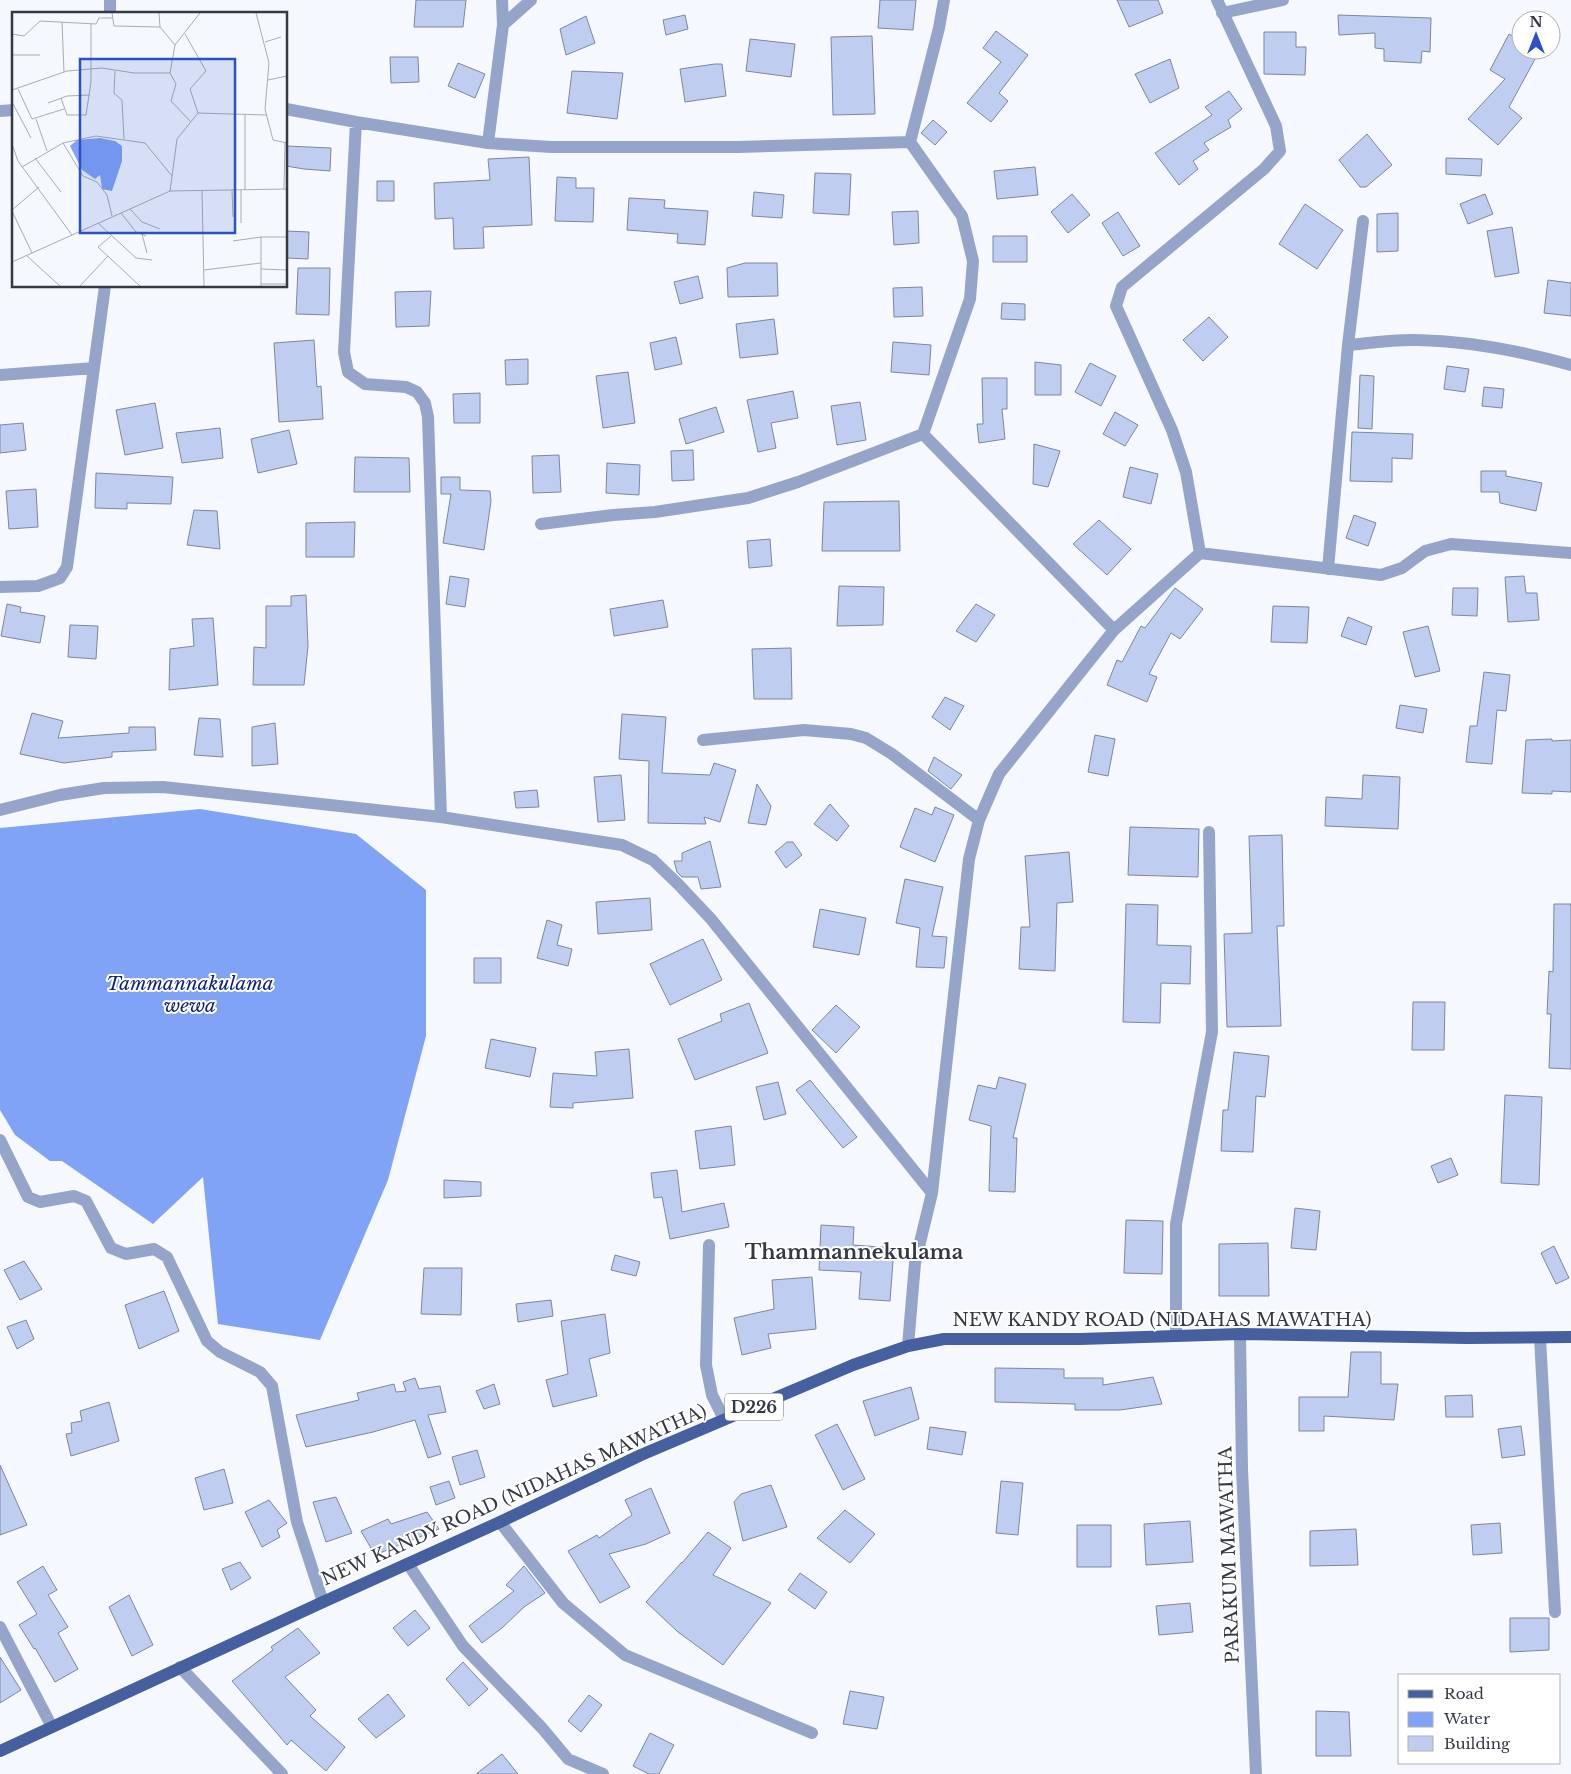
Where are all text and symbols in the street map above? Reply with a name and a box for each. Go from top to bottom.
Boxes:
north arrow [1511,10,1561,60]
inset map [12,12,288,288]
text: N [1529,13,1543,31]
water label: Tammannakulama wewa [106,972,274,1017]
district label: Thammannekulama [745,1240,964,1264]
street label: NEW KANDY ROAD (NIDAHAS MAWATHA) [952,1309,1372,1331]
road number: D226 [725,1394,783,1420]
street label: NEW KANDY ROAD (NIDAHAS MAWATHA) [318,1400,710,1590]
street label: PARAKUM MAWATHA [1214,1445,1244,1664]
legend [1398,1674,1561,1764]
text: Road [1444,1684,1484,1703]
text: Water [1443,1709,1491,1728]
text: Building [1444,1734,1511,1753]

